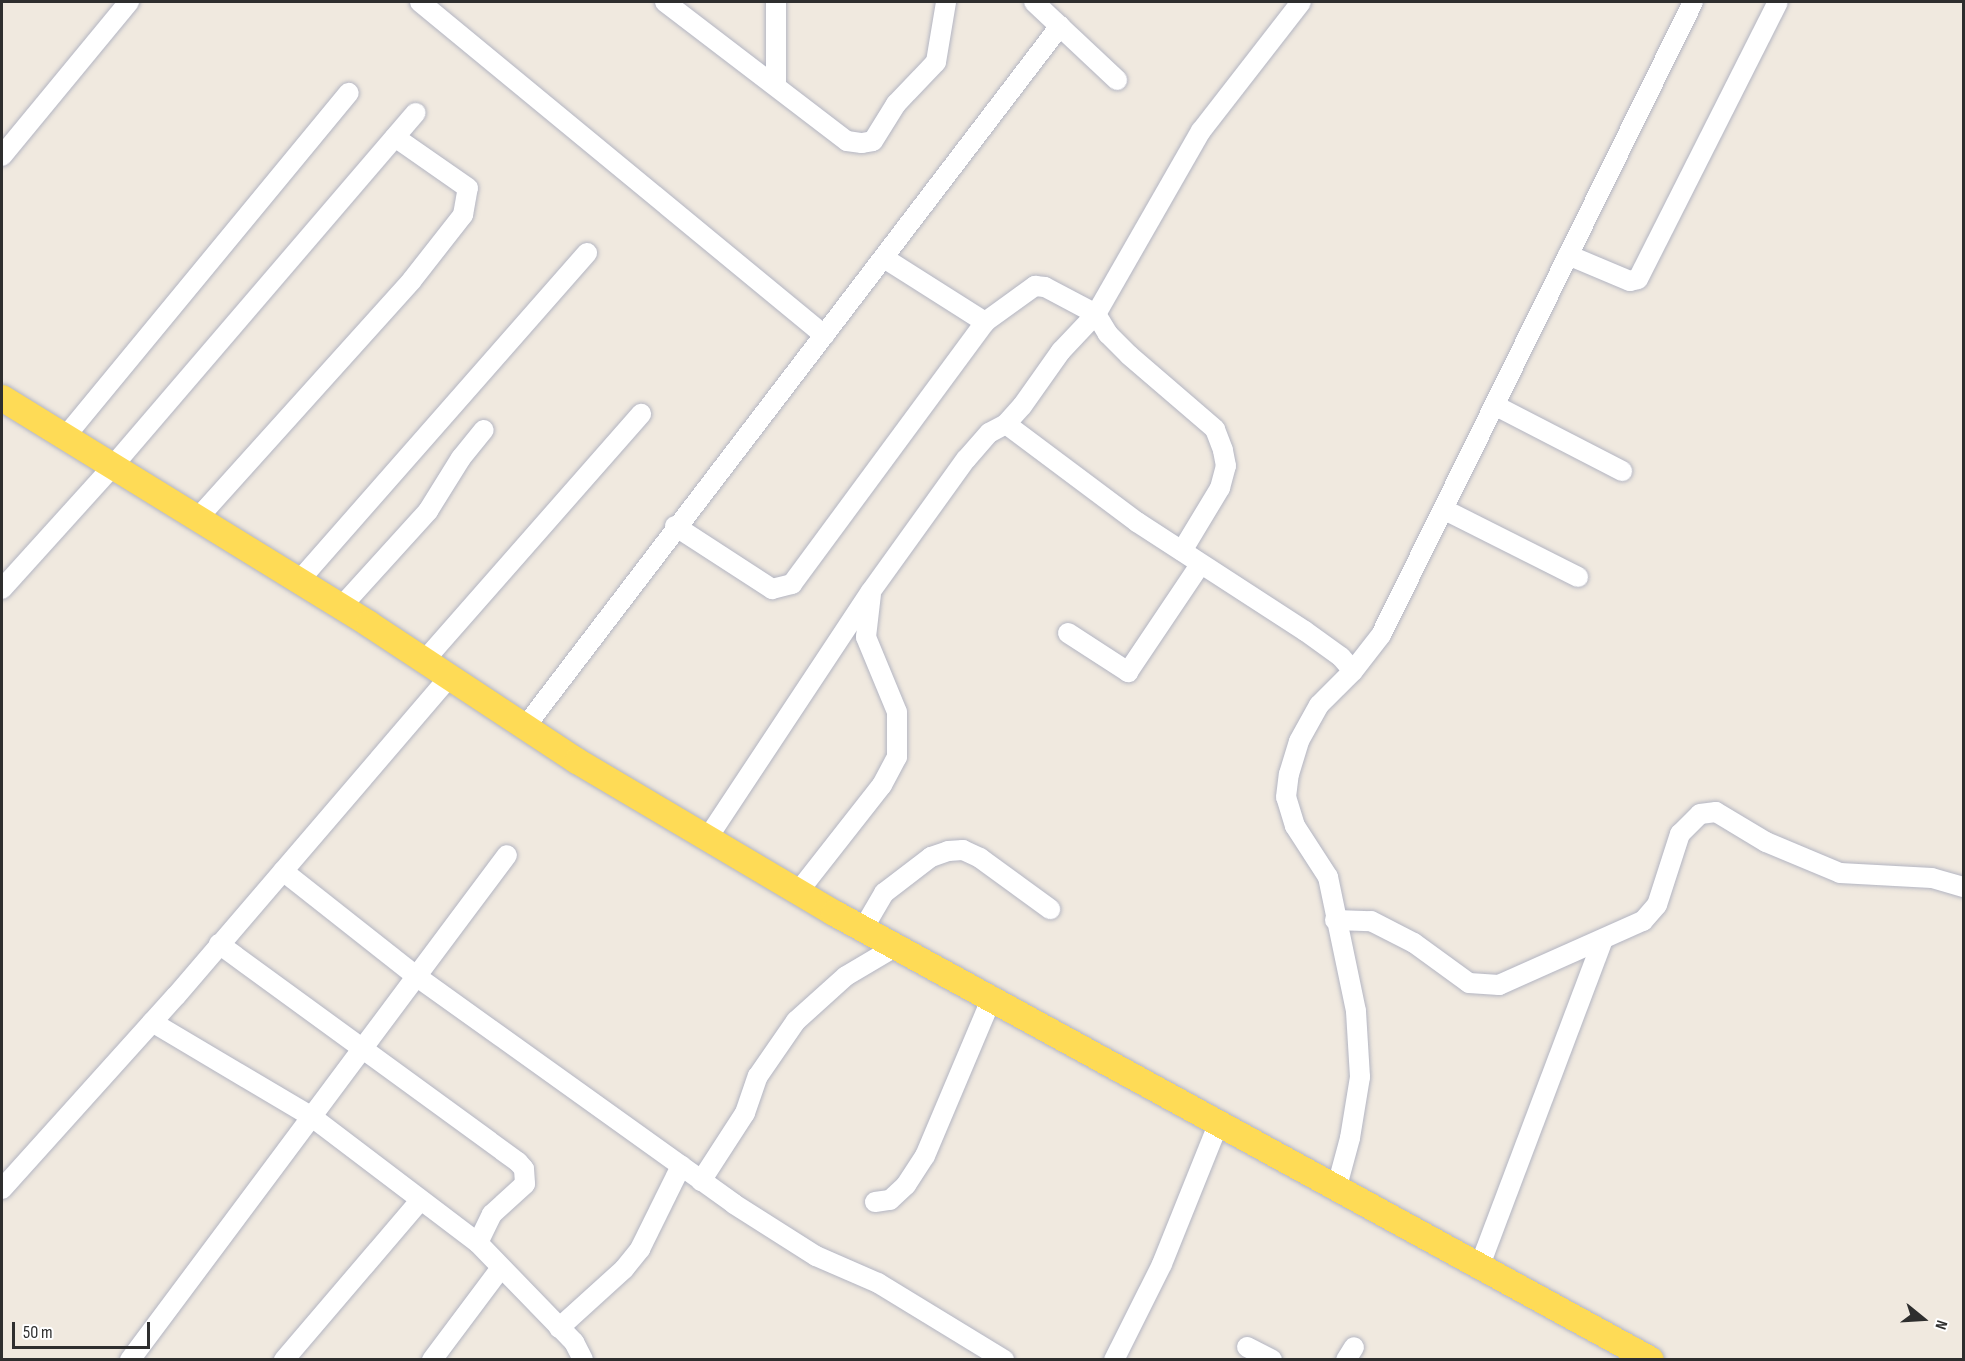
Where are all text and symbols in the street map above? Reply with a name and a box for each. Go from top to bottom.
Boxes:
north arrow [1893,1289,1953,1349]
scale bar [15,1310,153,1348]
text: N [1930,1318,1951,1332]
text: 50 m [23,1322,53,1343]

